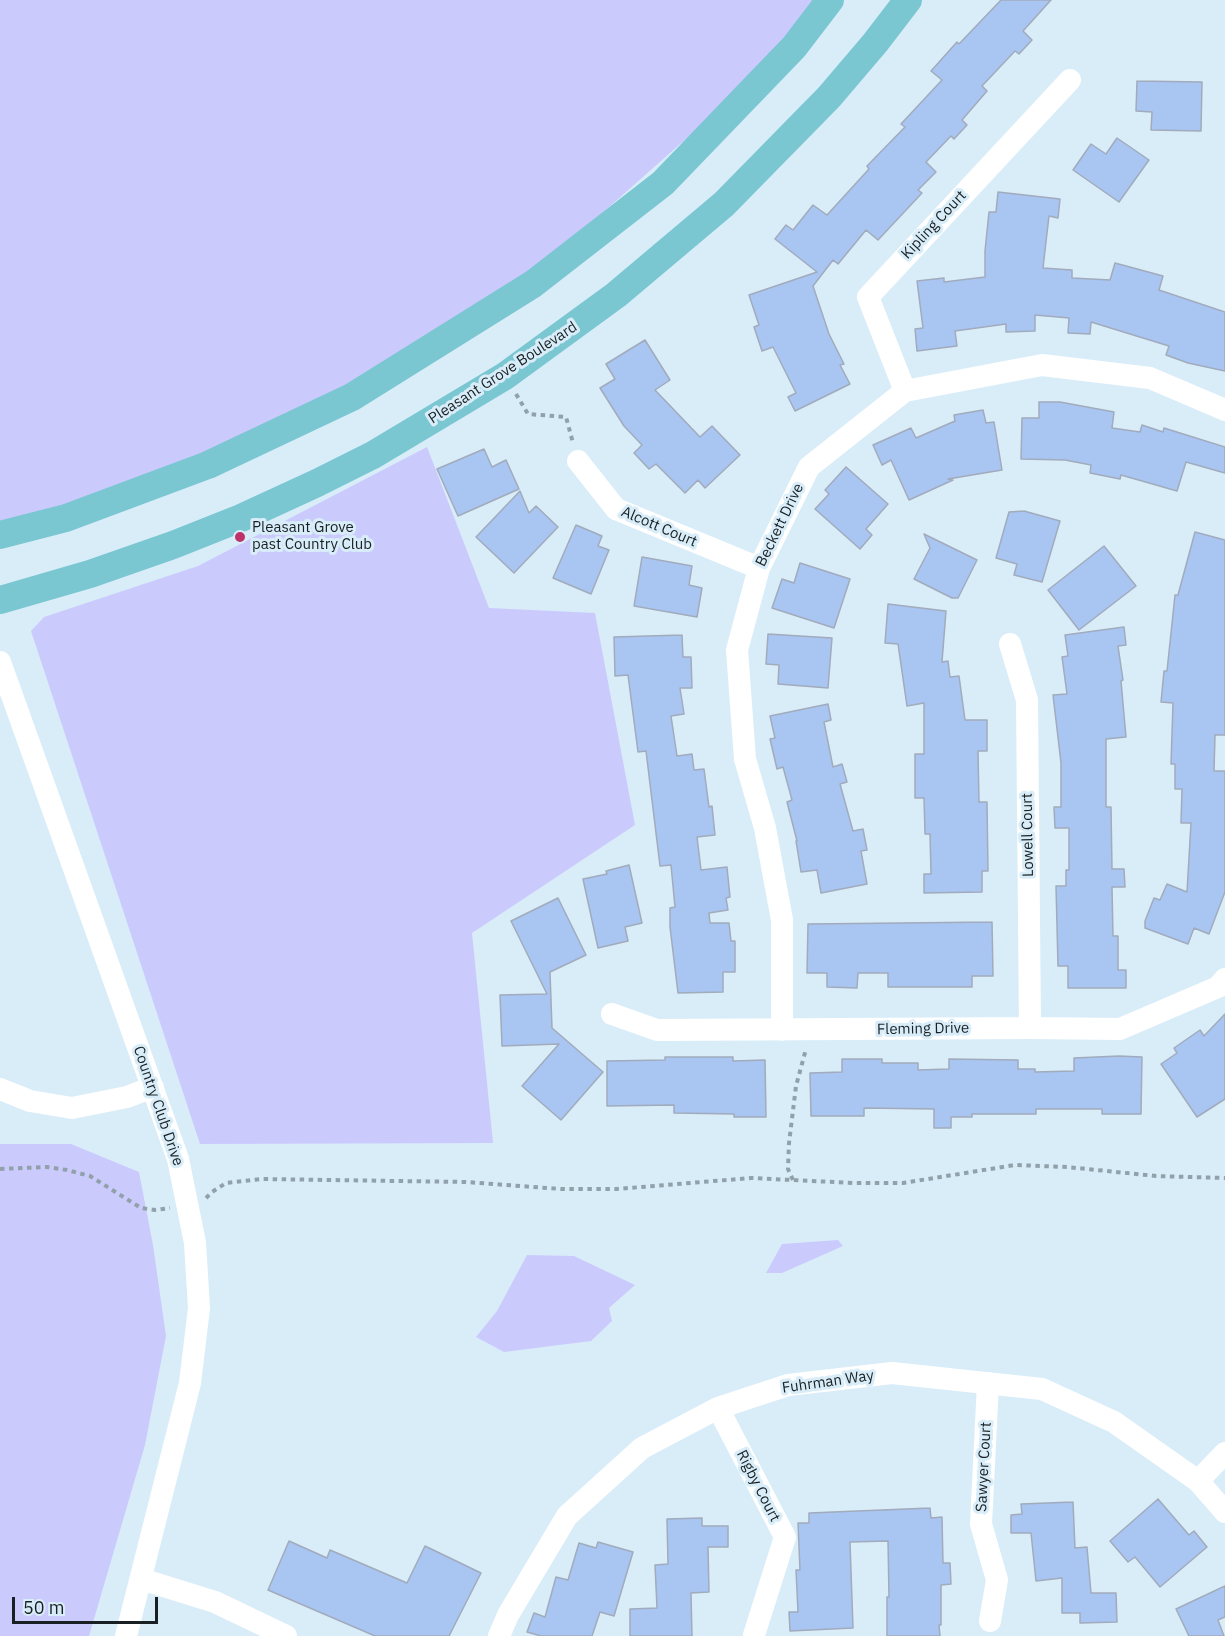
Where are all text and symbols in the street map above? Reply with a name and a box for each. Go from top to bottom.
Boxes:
street label: Kipling Court [898,187,970,263]
street label: Pleasant Grove Boulevard [425,318,581,428]
street label: Beckett Drive [752,481,808,569]
street label: Alcott Court [618,503,700,551]
place label: Pleasant Grove past Country Club [252,519,372,554]
marker: Pleasant Grove past Country Club [233,530,247,544]
street label: Lowell Court [1018,793,1038,877]
street label: Fleming Drive [877,1019,969,1039]
street label: Country Club Drive [129,1044,187,1168]
street label: Fuhrman Way [781,1367,875,1397]
street label: Sawyer Court [973,1422,995,1512]
street label: Rigby Court [732,1447,784,1525]
scale bar [15,1585,160,1623]
text: 50 m [23,1596,65,1619]

